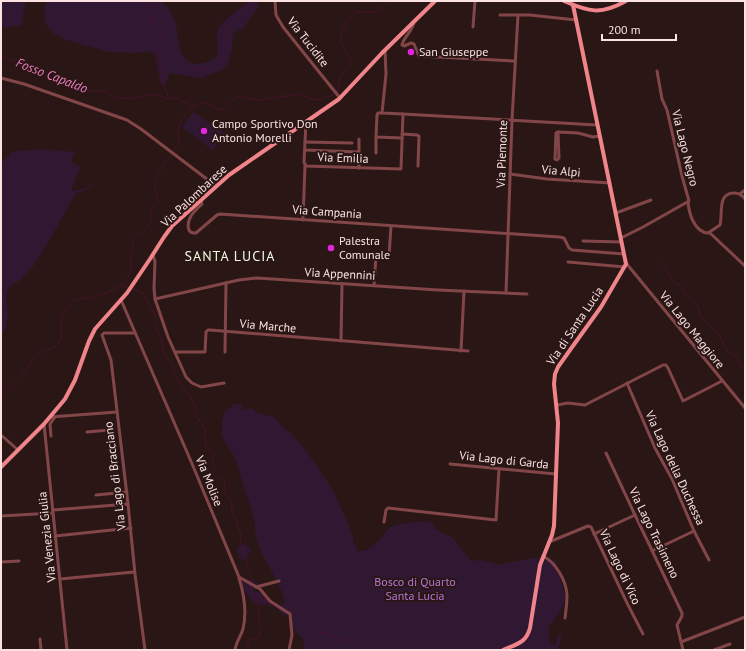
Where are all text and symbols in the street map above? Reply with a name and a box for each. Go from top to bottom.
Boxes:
street label: Via Tucidite [284,13,332,70]
scale bar [602,16,676,42]
text: 200 m [608,22,641,37]
place label: San Giuseppe [419,44,488,59]
marker: San Giuseppe [406,47,416,57]
water label: Fosso Capaldo [13,54,91,97]
street label: Via Lago Negro [669,107,702,188]
place label: Campo Sportivo Don Antonio Morelli [212,116,318,145]
street label: Via Piemonte [493,120,510,189]
marker: Campo Sportivo Don Antonio Morelli [199,126,209,136]
street label: Via Emilia [316,149,369,166]
street label: Via Palombarese [157,161,230,231]
street label: Via Alpi [540,161,581,180]
street label: Via Campania [291,202,362,221]
place label: Palestra Comunale [339,233,390,262]
marker: Palestra Comunale [326,243,336,253]
district label: SANTA LUCIA [185,247,275,265]
street label: Via Appennini [303,264,376,283]
street label: Via di Santa Lucia [542,284,606,369]
street label: Via Lago Maggiore [656,287,728,371]
street label: Via Marche [238,315,297,335]
street label: Via Lago della Duchessa [642,407,709,527]
street label: Via Lago di Bracciano [100,421,129,532]
street label: Via Lago di Garda [458,447,550,472]
street label: Via Molise [192,453,226,508]
street label: Via Lago Trasimeno [625,484,683,581]
street label: Via Venezia Giulia [34,491,59,584]
street label: Via Lago di Vico [596,526,644,607]
park label: Bosco di Quarto Santa Lucia [374,574,456,603]

